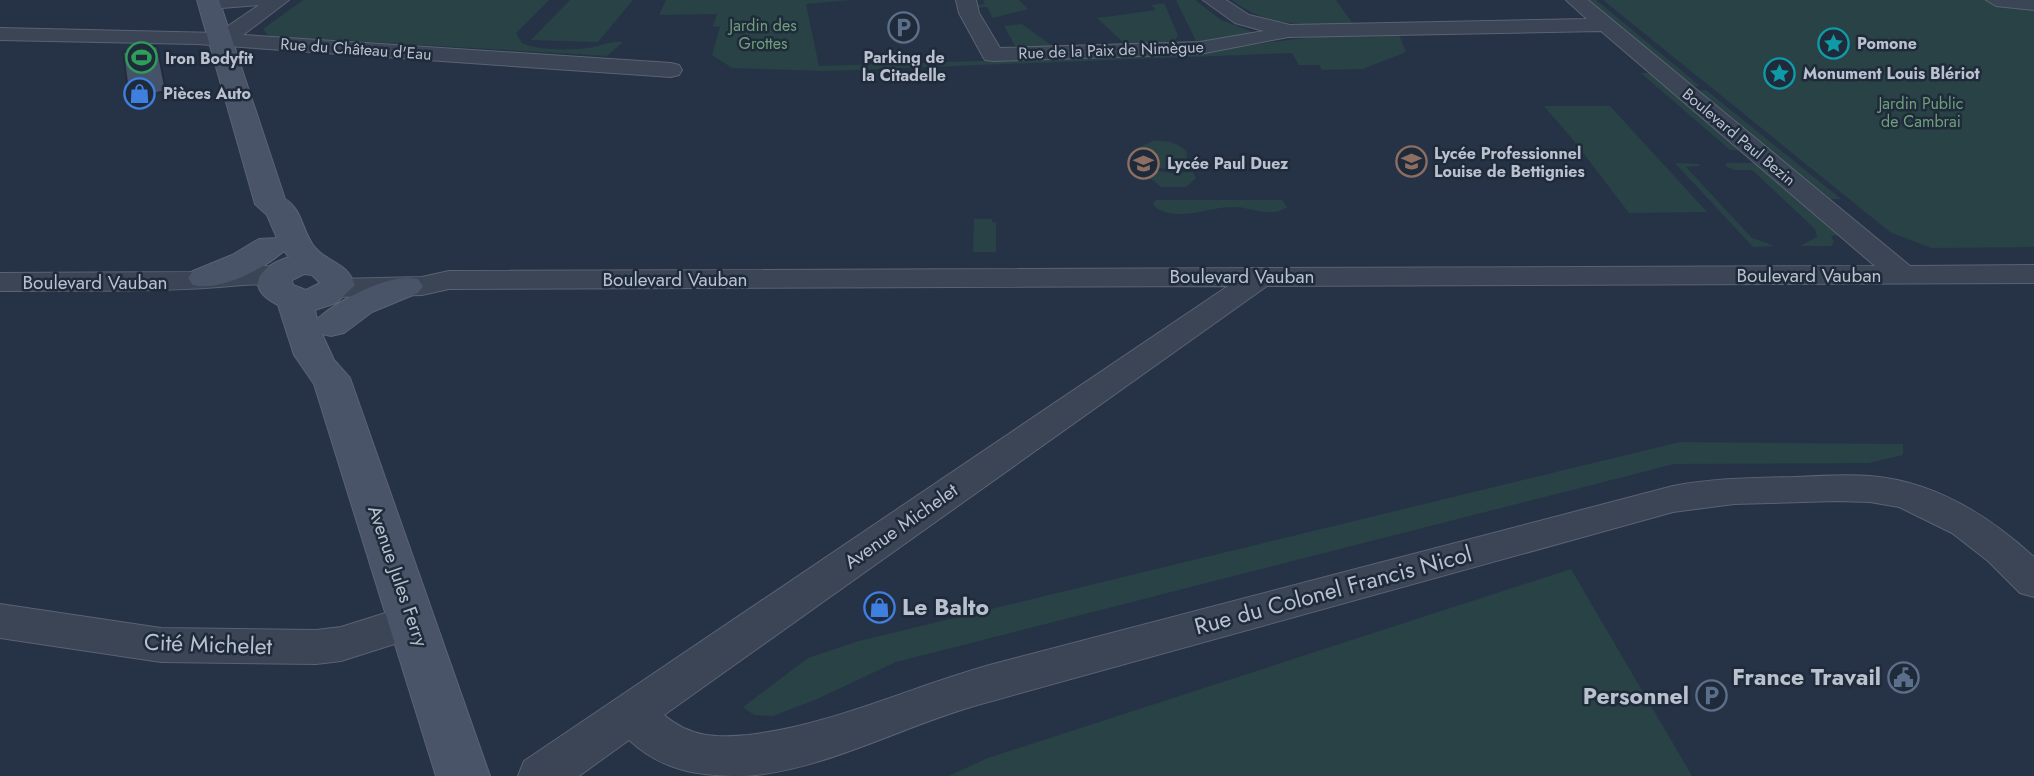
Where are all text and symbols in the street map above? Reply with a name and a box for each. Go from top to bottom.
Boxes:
parking icon: Parking de la Citadelle [887,11,921,45]
park label: Jardin des Grottes [727,14,797,55]
place icon: Pomone [1817,26,1851,60]
street label: Rue du Château d'Eau [280,32,432,66]
place label: Pomone [1857,32,1917,55]
street label: Rue de la Paix de Nimègue [1018,35,1204,65]
sports icon: Iron Bodyfit [125,41,159,75]
place label: Parking de la Citadelle [862,46,946,87]
place label: Iron Bodyfit [165,47,254,70]
place icon: Monument Louis Blériot [1763,56,1797,90]
place label: Monument Louis Blériot [1803,62,1981,85]
shop icon: Pièces Auto [123,76,157,110]
place label: Pièces Auto [163,82,251,105]
street label: Boulevard Paul Bezin [1677,83,1801,191]
park label: Jardin Public de Cambrai [1877,92,1963,133]
place label: Lycée Professionnel Louise de Bettignies [1434,142,1585,183]
school or university icon: Lycée Professionnel Louise de Bettignies [1394,145,1428,179]
school or university icon: Lycée Paul Duez [1127,146,1161,180]
place label: Lycée Paul Duez [1167,152,1289,175]
street label: Boulevard Vauban [1736,262,1882,289]
street label: Boulevard Vauban [1169,263,1315,290]
street label: Boulevard Vauban [602,266,748,293]
street label: Boulevard Vauban [22,269,168,296]
street label: Avenue Michelet [839,477,963,575]
street label: Avenue Jules Ferry [361,502,435,651]
street label: Rue du Colonel Francis Nicol [1191,537,1475,643]
shop icon: Le Balto [862,590,896,624]
place label: Le Balto [902,590,989,624]
street label: Cité Michelet [143,625,273,663]
place label: France Travail [1732,660,1881,694]
public building icon: France Travail [1887,660,1921,694]
place label: Personnel [1583,679,1689,713]
parking icon: Personnel [1695,679,1729,713]

